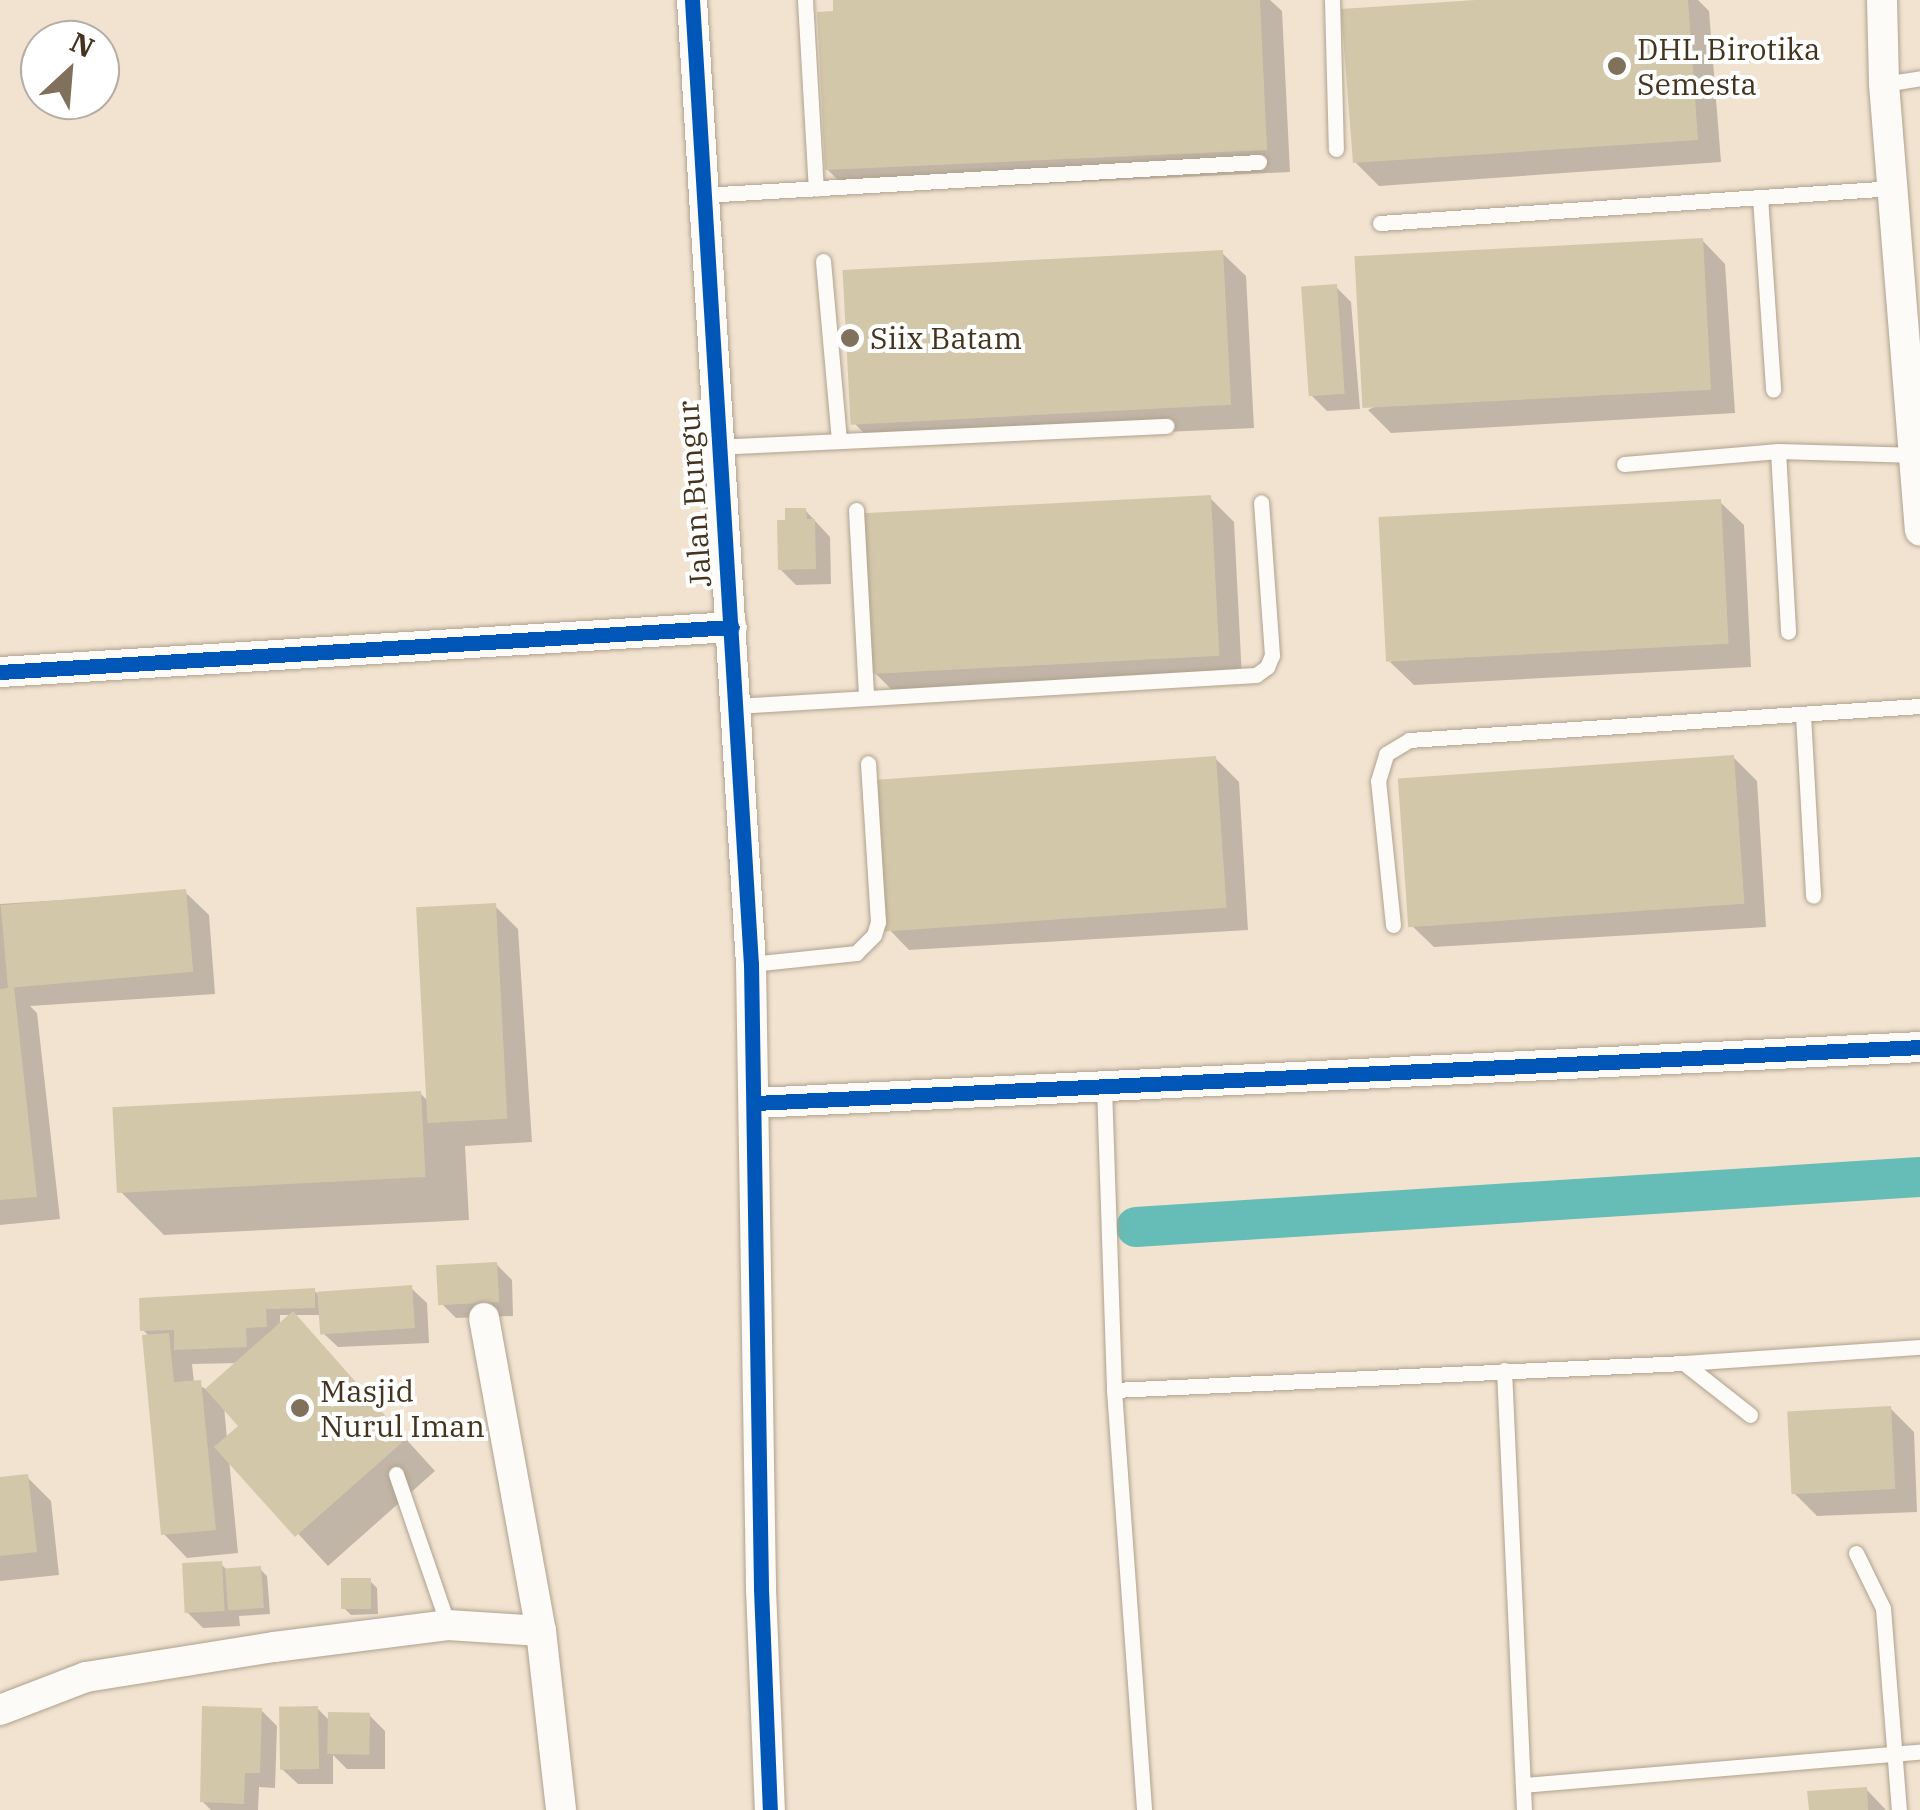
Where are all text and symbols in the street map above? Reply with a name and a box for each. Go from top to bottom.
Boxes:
north arrow [20,20,120,120]
text: N [64,23,101,66]
place label: DHL Birotika Semesta [1637,31,1820,102]
marker: DHL Birotika Semesta [1606,55,1628,77]
place label: Siix Batam [870,320,1022,356]
marker: Siix Batam [839,327,861,349]
street label: Jalan Bungur [670,399,718,589]
place label: Masjid Nurul Iman [320,1373,485,1444]
marker: Masjid Nurul Iman [289,1397,311,1419]

